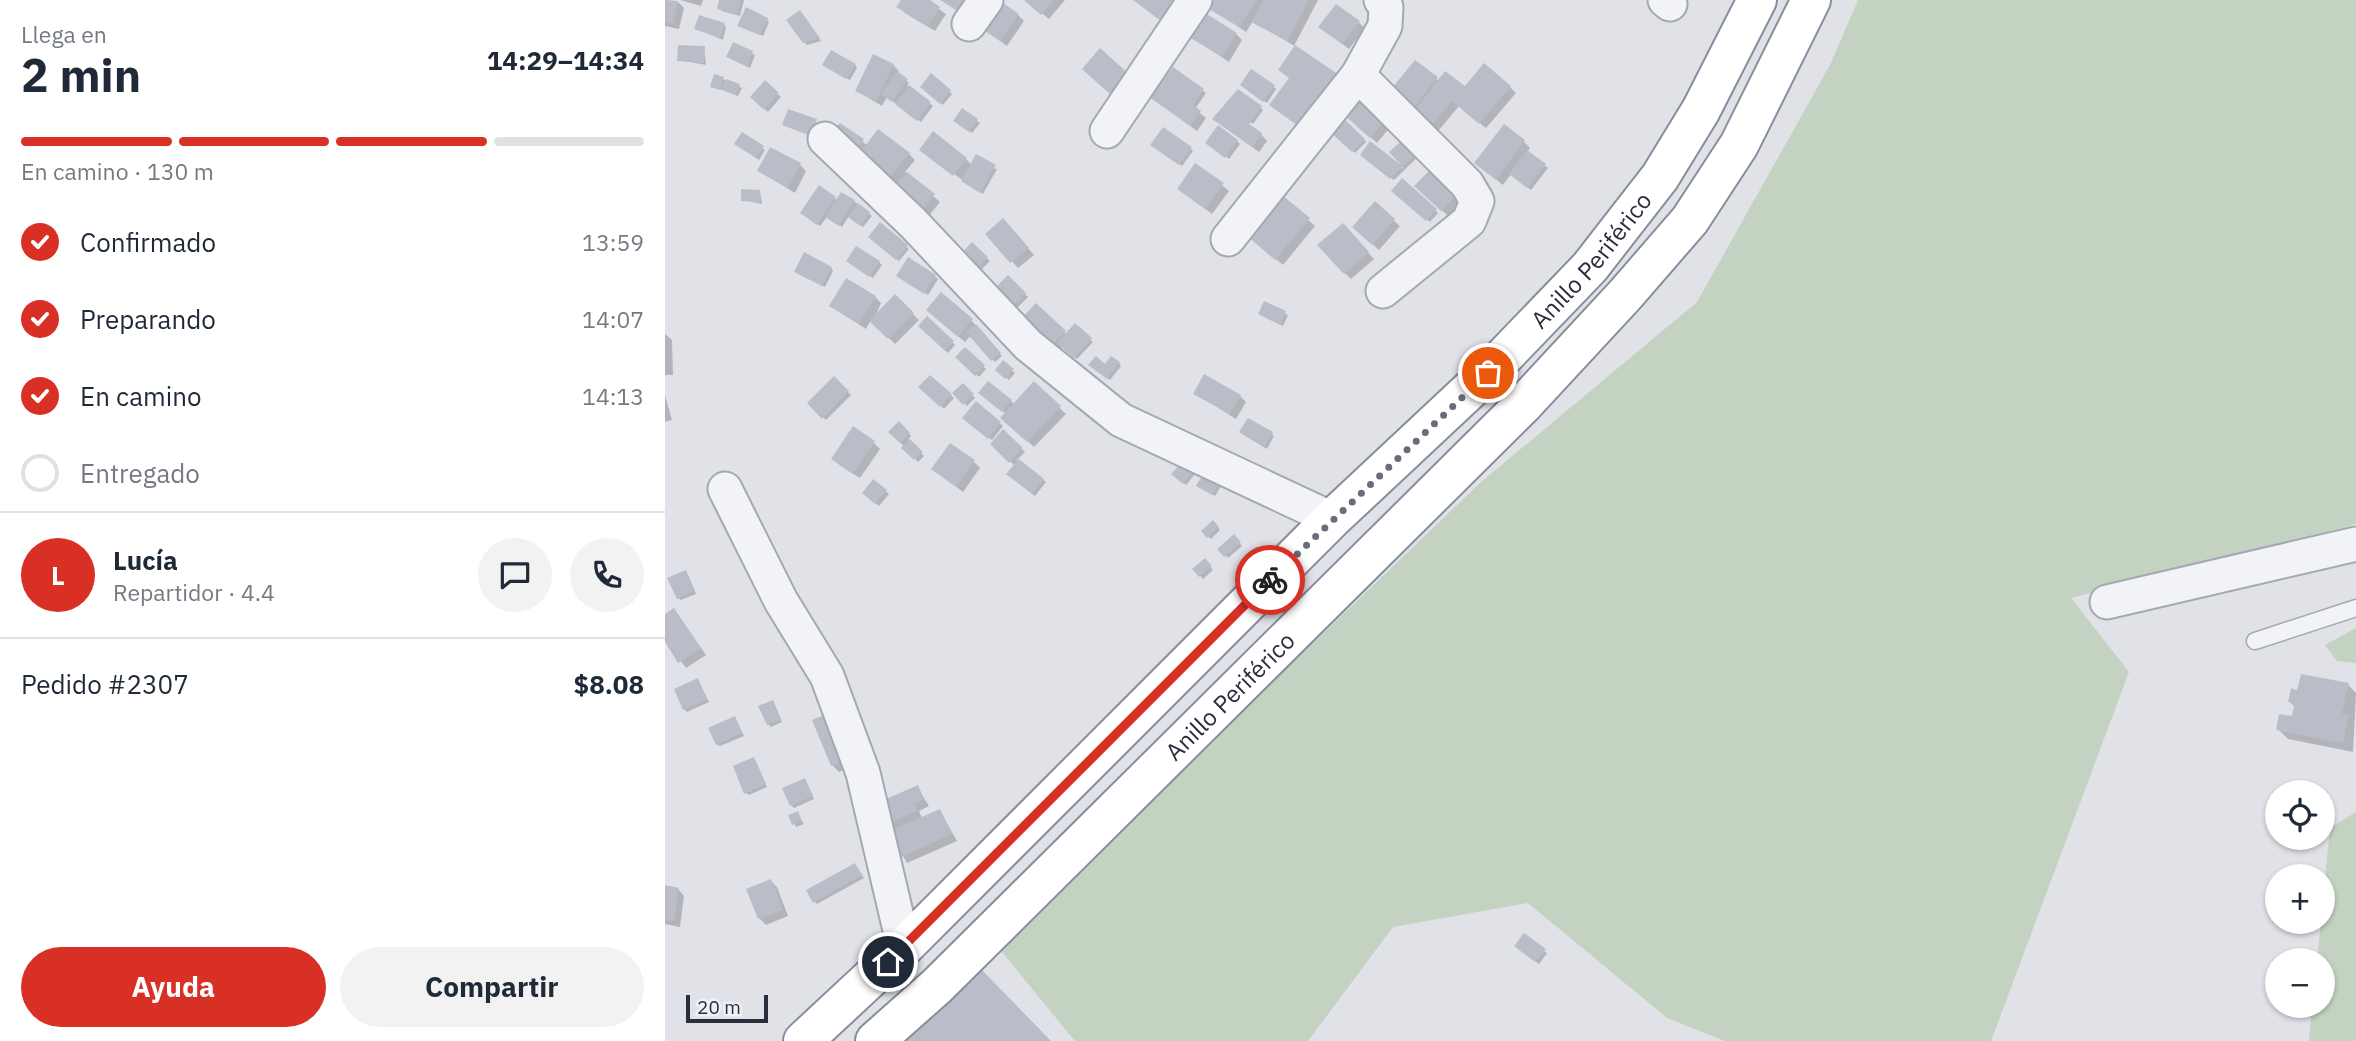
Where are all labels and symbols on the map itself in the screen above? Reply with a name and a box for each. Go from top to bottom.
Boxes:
street label: Anillo Periférico [1524,185,1659,335]
pin [1458,343,1518,403]
courier [1235,545,1305,615]
street label: Anillo Periférico [1158,625,1301,767]
pin [858,932,918,992]
scale bar [686,992,768,1024]

